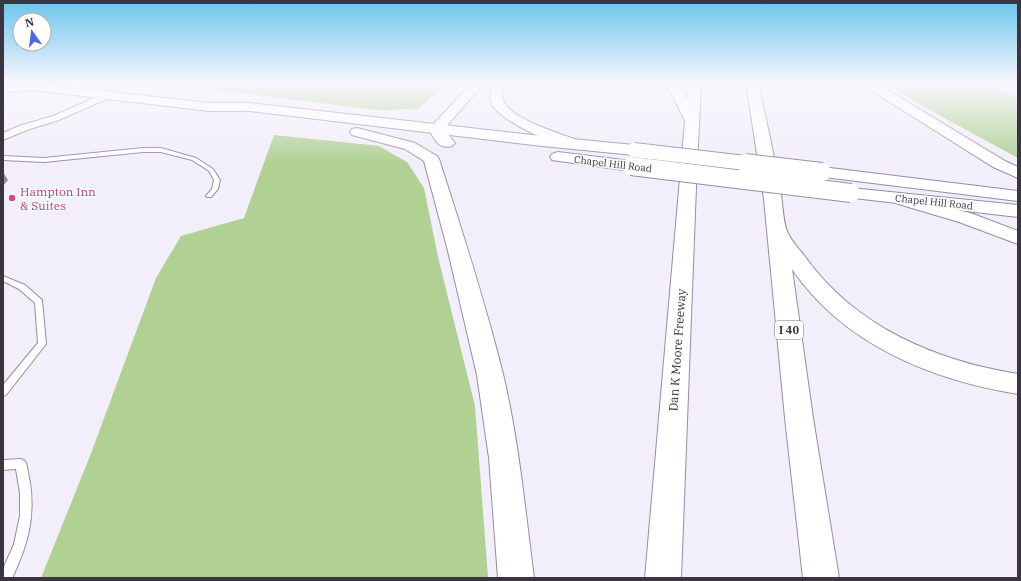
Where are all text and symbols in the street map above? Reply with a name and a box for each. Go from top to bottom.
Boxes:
north arrow [12,12,52,52]
text: N [24,14,36,30]
street label: Chapel Hill Road [573,153,653,175]
place label: Hampton Inn & Suites [20,184,96,213]
street label: Chapel Hill Road [894,191,974,213]
marker: Hampton Inn & Suites [7,193,17,203]
street label: Dan K Moore Freeway [665,288,689,412]
road number: I 40 [775,321,803,339]

